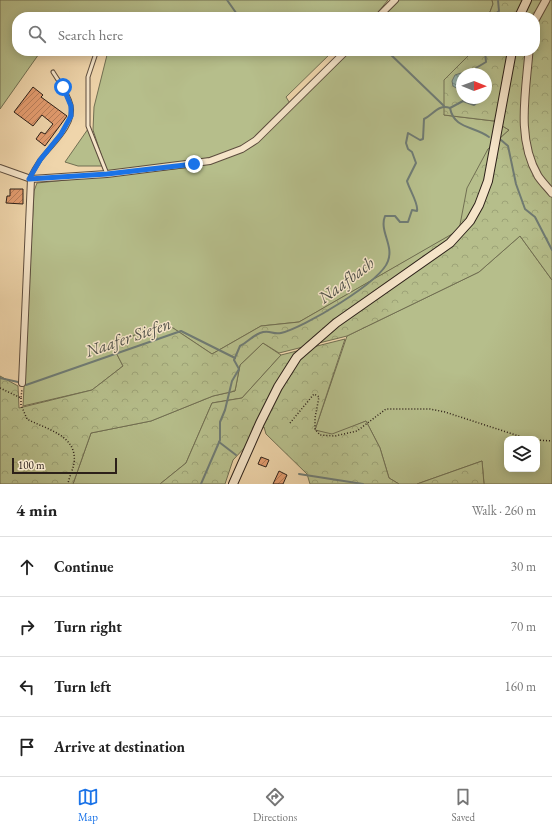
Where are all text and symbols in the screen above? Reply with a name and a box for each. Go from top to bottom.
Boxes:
search box [12,12,540,56]
icon: search [26,23,48,45]
text: Search here [58,25,123,44]
north arrow [456,68,492,104]
route start [54,78,72,96]
route end [185,155,203,173]
water label: Naafbach [313,251,379,309]
water label: Naafer Siefen [81,312,174,362]
map controls [504,436,540,472]
button: layers [504,436,540,472]
scale bar [12,456,117,475]
text: 100 m [18,458,45,472]
text: 4 min [16,499,57,521]
text: Walk · 260 m [472,502,536,519]
icon: ahead [16,556,38,578]
text: Continue [54,557,114,576]
text: 30 m [511,558,536,575]
icon: right [16,616,38,638]
text: Turn right [54,617,122,636]
text: 70 m [511,618,536,635]
icon: left [16,676,38,698]
text: Turn left [54,677,111,696]
text: 160 m [505,678,536,695]
icon: arrive [16,736,38,758]
text: Arrive at destination [54,737,185,756]
tab: Map [77,786,99,824]
tab: Directions [253,786,297,824]
tab: Saved [451,786,475,824]

